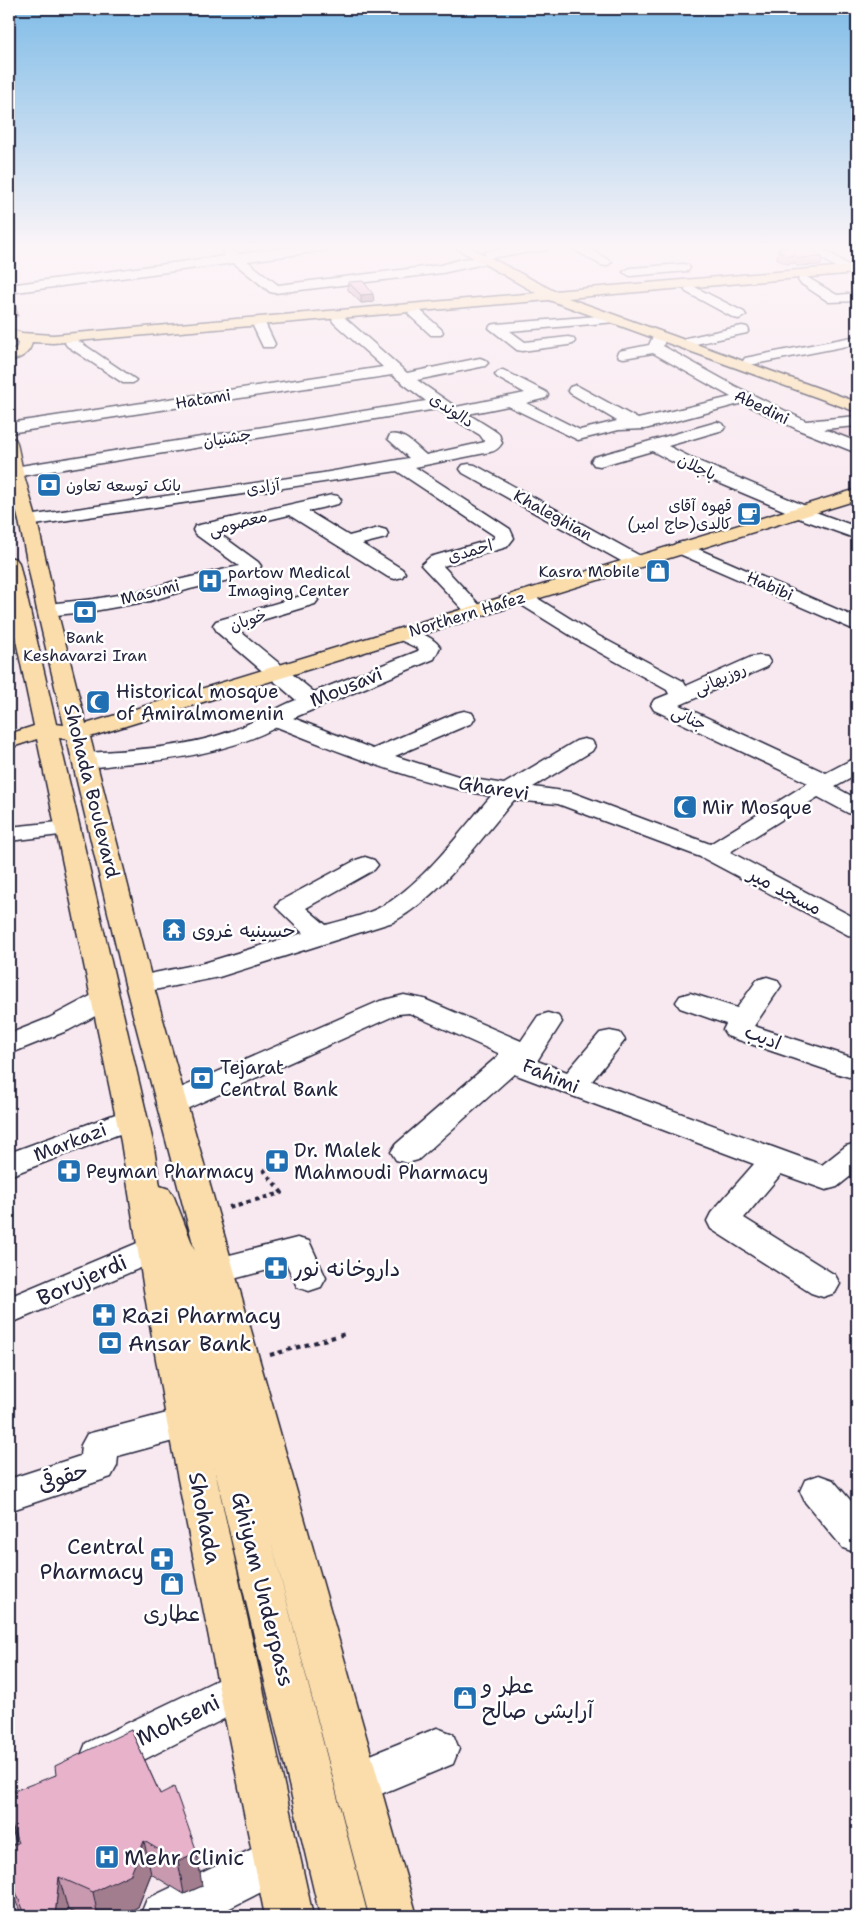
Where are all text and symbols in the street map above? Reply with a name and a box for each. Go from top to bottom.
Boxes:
street label: Hatami [174,384,232,414]
street label: Abedini [731,385,793,429]
street label: دالوندی [426,388,478,432]
street label: جشنیان [201,424,253,452]
street label: باجلان [674,449,720,485]
bank icon: بانک توسعه تعاون [36,472,62,498]
street label: آزادی [245,474,282,500]
place label: بانک توسعه تعاون [66,475,181,496]
street label: Khaleghian [510,485,596,545]
place label: قهوه آقای کالدی(حاج امیر) [627,495,732,534]
cafe icon: قهوه آقای کالدی(حاج امیر) [736,501,762,527]
street label: معصومی [206,505,270,541]
street label: احمدی [445,535,495,567]
shop icon: Kasra Mobile [645,558,671,584]
place label: Kasra Mobile [538,561,640,582]
place label: partow Medical Imaging Center [228,562,350,601]
street label: Habibi [743,566,797,606]
hospital icon: partow Medical Imaging Center [197,568,223,594]
street label: Masumi [118,575,182,609]
street label: Northern Hafez [406,586,528,642]
bank icon: Bank Keshavarzi Iran [72,599,98,625]
street label: خوبان [227,604,269,636]
place label: Bank Keshavarzi Iran [23,627,147,666]
street label: روزبهانی [691,658,749,700]
street label: Mousavi [306,661,386,713]
place label: Historical mosque of Amiralmomenin [116,679,284,726]
mosque icon: Historical mosque of Amiralmomenin [85,689,111,715]
street label: Shohada Boulevard [58,701,126,881]
street label: جنانی [668,701,710,735]
street label: Gharevi [457,770,531,806]
mosque icon: Mir Mosque [672,794,698,820]
place label: Mir Mosque [702,795,812,820]
street label: مسجد میر [742,860,826,921]
temple icon: حسینیه غروی [161,917,187,943]
place label: حسینیه غروی [192,918,296,943]
street label: ادیب [741,1018,785,1056]
street label: Fahimi [519,1053,583,1099]
place label: Tejarat Central Bank [220,1055,338,1102]
bank icon: Tejarat Central Bank [189,1065,215,1091]
street label: Markazi [30,1117,110,1167]
place label: Dr. Malek Mahmoudi Pharmacy [294,1138,488,1185]
pharmacy icon: Dr. Malek Mahmoudi Pharmacy [264,1148,290,1174]
pharmacy icon: Peyman Pharmacy [56,1158,82,1184]
place label: Peyman Pharmacy [86,1159,254,1184]
street label: Borujerdi [32,1247,132,1313]
place label: داروخانه نور [293,1254,400,1283]
pharmacy icon: داروخانه نور [263,1255,289,1281]
place label: Razi Pharmacy [122,1301,281,1330]
pharmacy icon: Razi Pharmacy [91,1302,117,1328]
place label: Ansar Bank [128,1329,252,1358]
bank icon: Ansar Bank [97,1330,123,1356]
street label: حقوقی [34,1455,92,1499]
street label: Shohada [182,1469,228,1567]
street label: Ghiyam Underpass [225,1489,301,1689]
place label: Central Pharmacy [39,1532,144,1586]
pharmacy icon: Central Pharmacy [149,1546,175,1572]
shop icon: عطاری [159,1571,185,1597]
place label: عطاری [143,1599,201,1628]
place label: عطر و آرایشی صالح [480,1671,595,1726]
shop icon: عطر و آرایشی صالح [452,1685,478,1711]
street label: Mohseni [131,1687,225,1753]
place label: Mehr Clinic [124,1843,244,1872]
hospital icon: Mehr Clinic [94,1844,120,1870]

